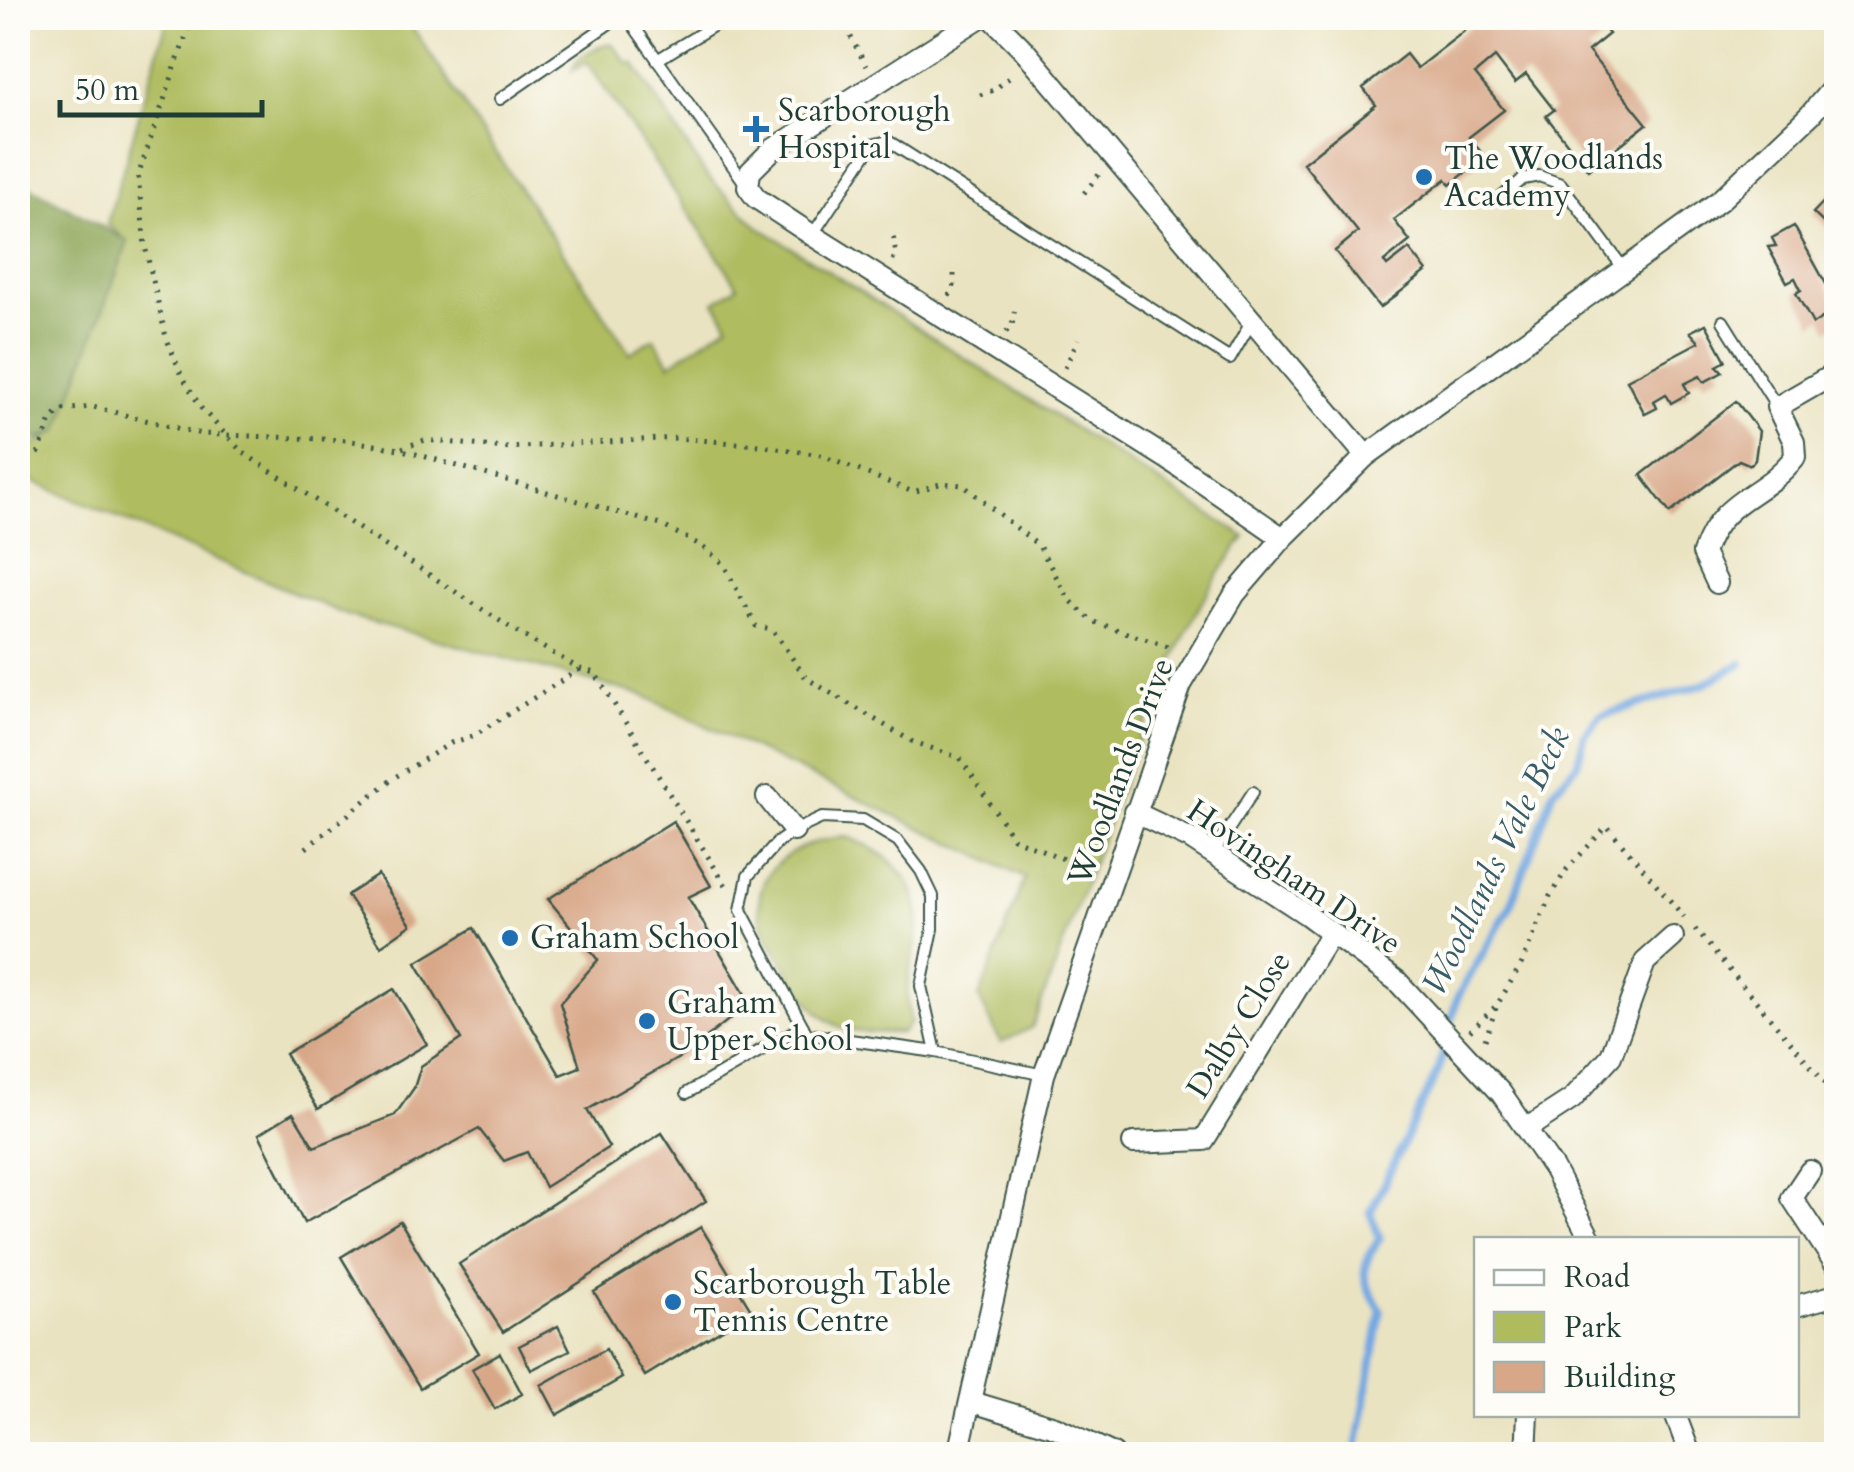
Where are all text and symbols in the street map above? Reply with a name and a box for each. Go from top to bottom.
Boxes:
scale bar [60,55,262,117]
text: 50 m [75,70,140,111]
place label: Scarborough Hospital [778,89,951,170]
marker: Scarborough Hospital [743,116,769,142]
place label: The Woodlands Academy [1444,137,1663,218]
marker: The Woodlands Academy [1413,166,1435,188]
street label: Woodlands Drive [1057,652,1185,893]
water label: Woodlands Vale Beck [1410,718,1582,1003]
street label: Hovingham Drive [1178,789,1410,965]
place label: Graham School [530,916,739,960]
marker: Graham School [499,927,521,949]
street label: Dalby Close [1176,943,1302,1107]
place label: Graham Upper School [667,981,853,1062]
marker: Graham Upper School [636,1010,658,1032]
legend [1474,1237,1799,1417]
text: Road [1564,1257,1630,1298]
place label: Scarborough Table Tennis Centre [693,1262,951,1343]
marker: Scarborough Table Tennis Centre [662,1291,684,1313]
text: Park [1564,1307,1622,1348]
text: Building [1564,1357,1675,1398]

